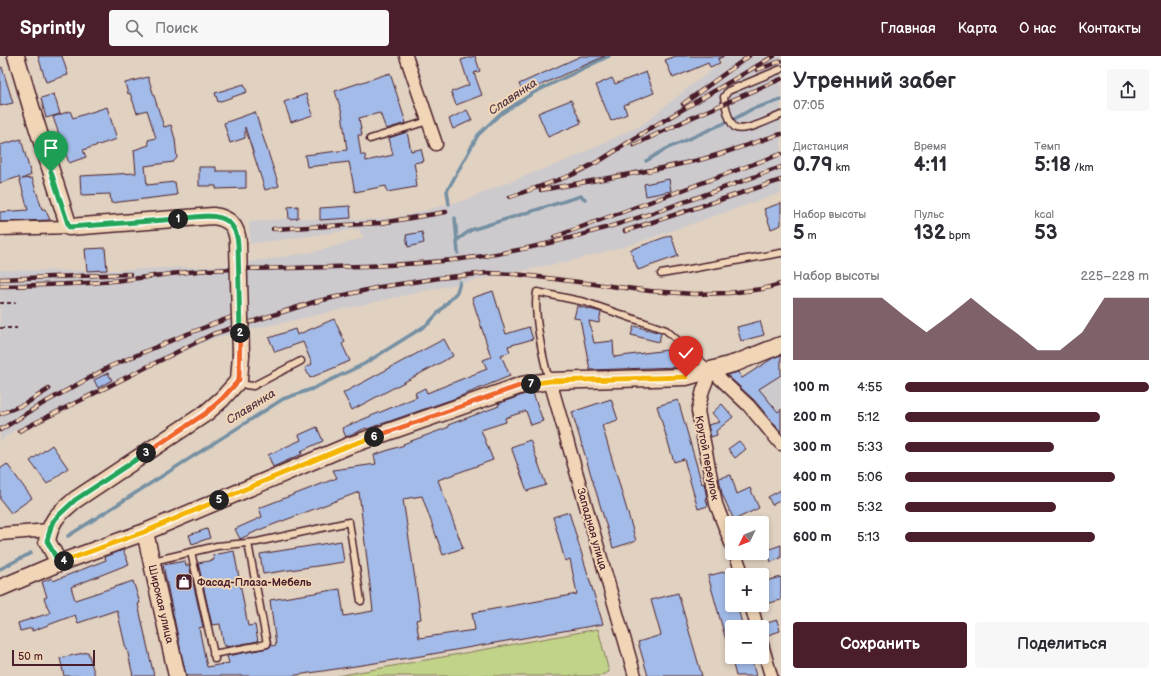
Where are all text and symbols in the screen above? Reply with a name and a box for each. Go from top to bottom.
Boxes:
search box [109,10,389,46]
text: Sprintly [20,17,85,40]
icon: search [123,17,145,39]
text: Поиск [155,19,198,38]
text: Главная [881,20,936,37]
text: Карта [958,20,997,37]
text: О нас [1019,20,1056,37]
text: Контакты [1078,20,1141,37]
text: Утренний забег [793,68,956,95]
button: share [1107,69,1149,111]
water label: Славянка [486,75,540,119]
text: 07:05 [793,97,825,113]
pin [34,131,68,172]
icon: arrive [40,137,62,159]
text: Дистанция [793,140,849,153]
text: Время [914,140,946,153]
text: Темп [1034,140,1060,153]
text: 0.79 [793,153,833,177]
text: 4:11 [914,153,947,177]
text: 5:18 [1034,153,1071,177]
text: km [833,161,850,174]
text: /km [1071,161,1094,174]
text: Набор высоты [793,208,866,221]
text: Пульс [914,208,944,221]
text: kcal [1034,208,1054,221]
pin: 1 [168,209,188,229]
text: 1 [176,212,180,225]
text: 5 [793,221,805,245]
text: 132 [914,221,946,245]
text: 53 [1034,221,1058,245]
text: m [805,229,817,242]
text: bpm [946,229,970,242]
text: Набор высоты [793,268,880,284]
text: 225–228 m [1080,268,1149,284]
pin: 2 [230,323,250,343]
text: 2 [237,326,243,339]
pin [669,336,703,377]
icon: check [675,342,697,364]
pin: 7 [521,374,541,394]
text: 7 [528,377,534,390]
text: 100 m [793,379,829,395]
text: 4:55 [857,379,882,395]
water label: Славянка [224,386,278,428]
text: 200 m [793,409,831,425]
text: 5:12 [857,409,880,425]
street label: Крутой переулок [692,415,722,502]
pin: 6 [364,427,384,447]
text: 6 [371,430,377,443]
text: 300 m [793,439,831,455]
text: 5:33 [857,439,883,455]
pin: 3 [136,443,156,463]
text: 3 [143,446,149,459]
text: 400 m [793,469,831,485]
text: 5:06 [857,469,883,485]
street label: Западная улица [574,486,610,572]
pin: 5 [209,490,229,510]
text: 5 [216,493,222,506]
text: 500 m [793,499,831,515]
text: 5:32 [857,499,883,515]
north arrow [725,516,769,560]
map controls [725,516,769,664]
text: 600 m [793,529,832,545]
text: 5:13 [857,529,880,545]
pin: 4 [54,551,74,571]
text: 4 [61,554,67,567]
street label: Широкая улица [146,563,176,645]
button: + [725,568,769,612]
shop icon: Фасад-Плаза-Мебель [174,572,194,592]
place label: Фасад-Плаза-Мебель [197,576,312,589]
button: − [725,620,769,664]
button: Сохранить [793,622,967,668]
button: Поделиться [975,622,1149,668]
scale bar [12,648,95,667]
text: 50 m [18,650,43,663]

